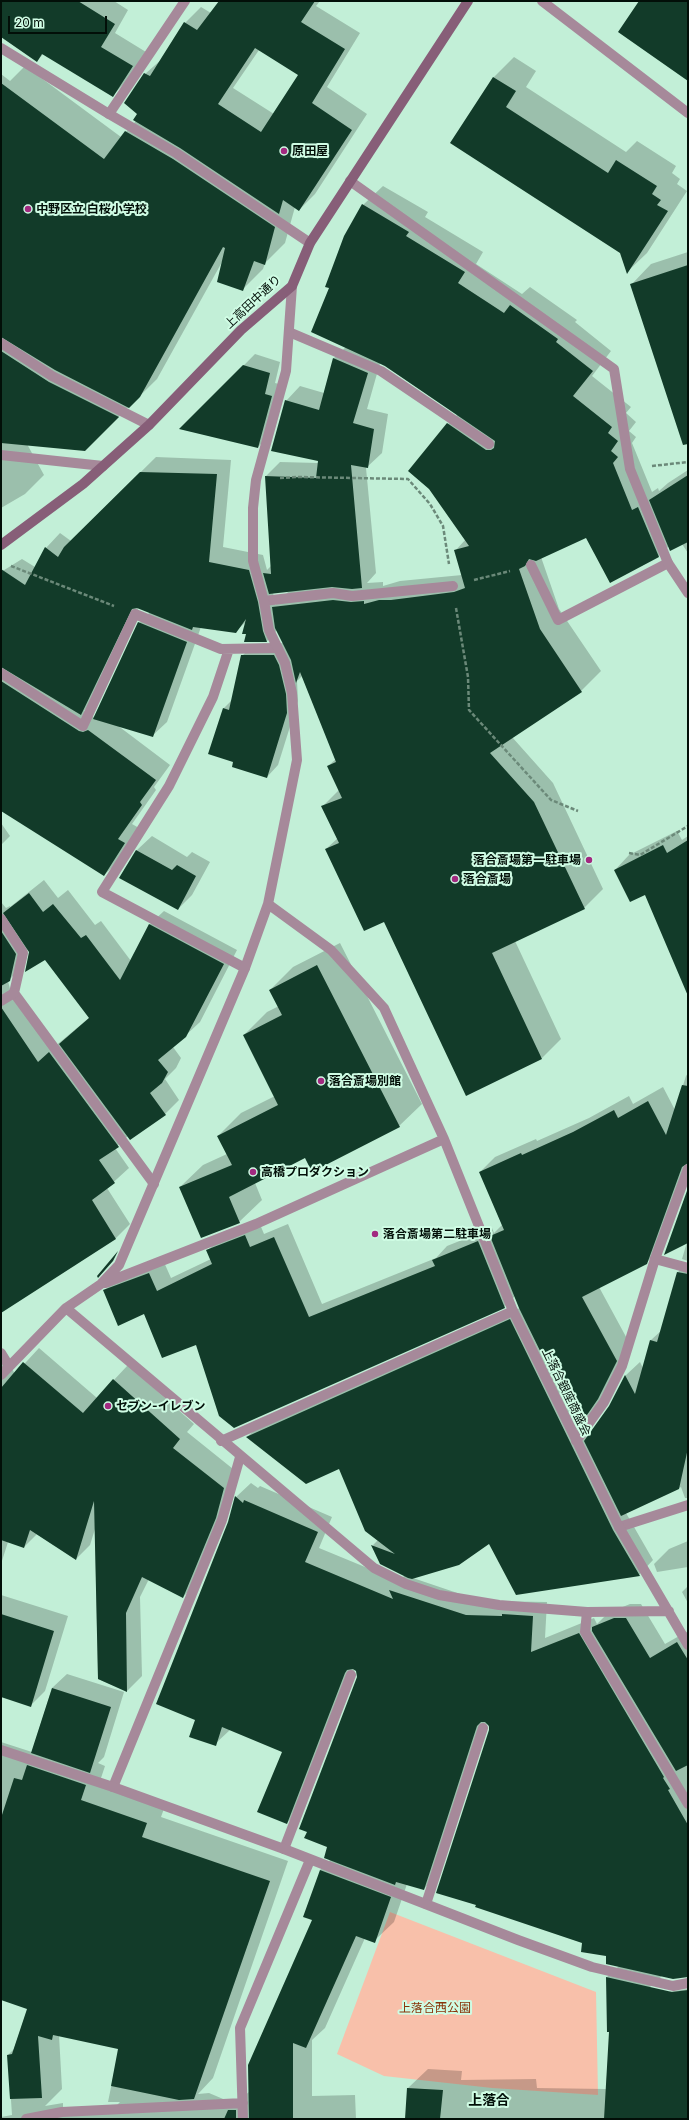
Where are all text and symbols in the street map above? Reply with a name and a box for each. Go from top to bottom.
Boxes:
scale bar [10,8,109,34]
text: 20 m [15,15,44,30]
place label: 原田屋 [292,144,328,158]
marker: 原田屋 [279,146,289,156]
place label: 中野区立 白桜小学校 [36,202,147,216]
marker: 中野区立 白桜小学校 [23,204,33,214]
street label: 上高田中通り [222,272,284,332]
place label: 落合斎場第一駐車場 [473,853,581,867]
marker: 落合斎場第一駐車場 [584,855,594,865]
place label: 落合斎場 [463,872,511,886]
marker: 落合斎場 [450,874,460,884]
place label: 落合斎場別館 [329,1074,401,1088]
marker: 落合斎場別館 [316,1076,326,1086]
place label: 高橋プロダクション [261,1165,369,1179]
marker: 高橋プロダクション [248,1167,258,1177]
place label: 落合斎場第二駐車場 [383,1227,491,1241]
marker: 落合斎場第二駐車場 [370,1229,380,1239]
street label: 上落合銀座商盛会 [538,1346,594,1438]
place label: セブン-イレブン [116,1399,206,1413]
marker: セブン-イレブン [103,1401,113,1411]
park label: 上落合西公園 [399,2001,471,2015]
district label: 上落合 [468,2093,510,2109]

